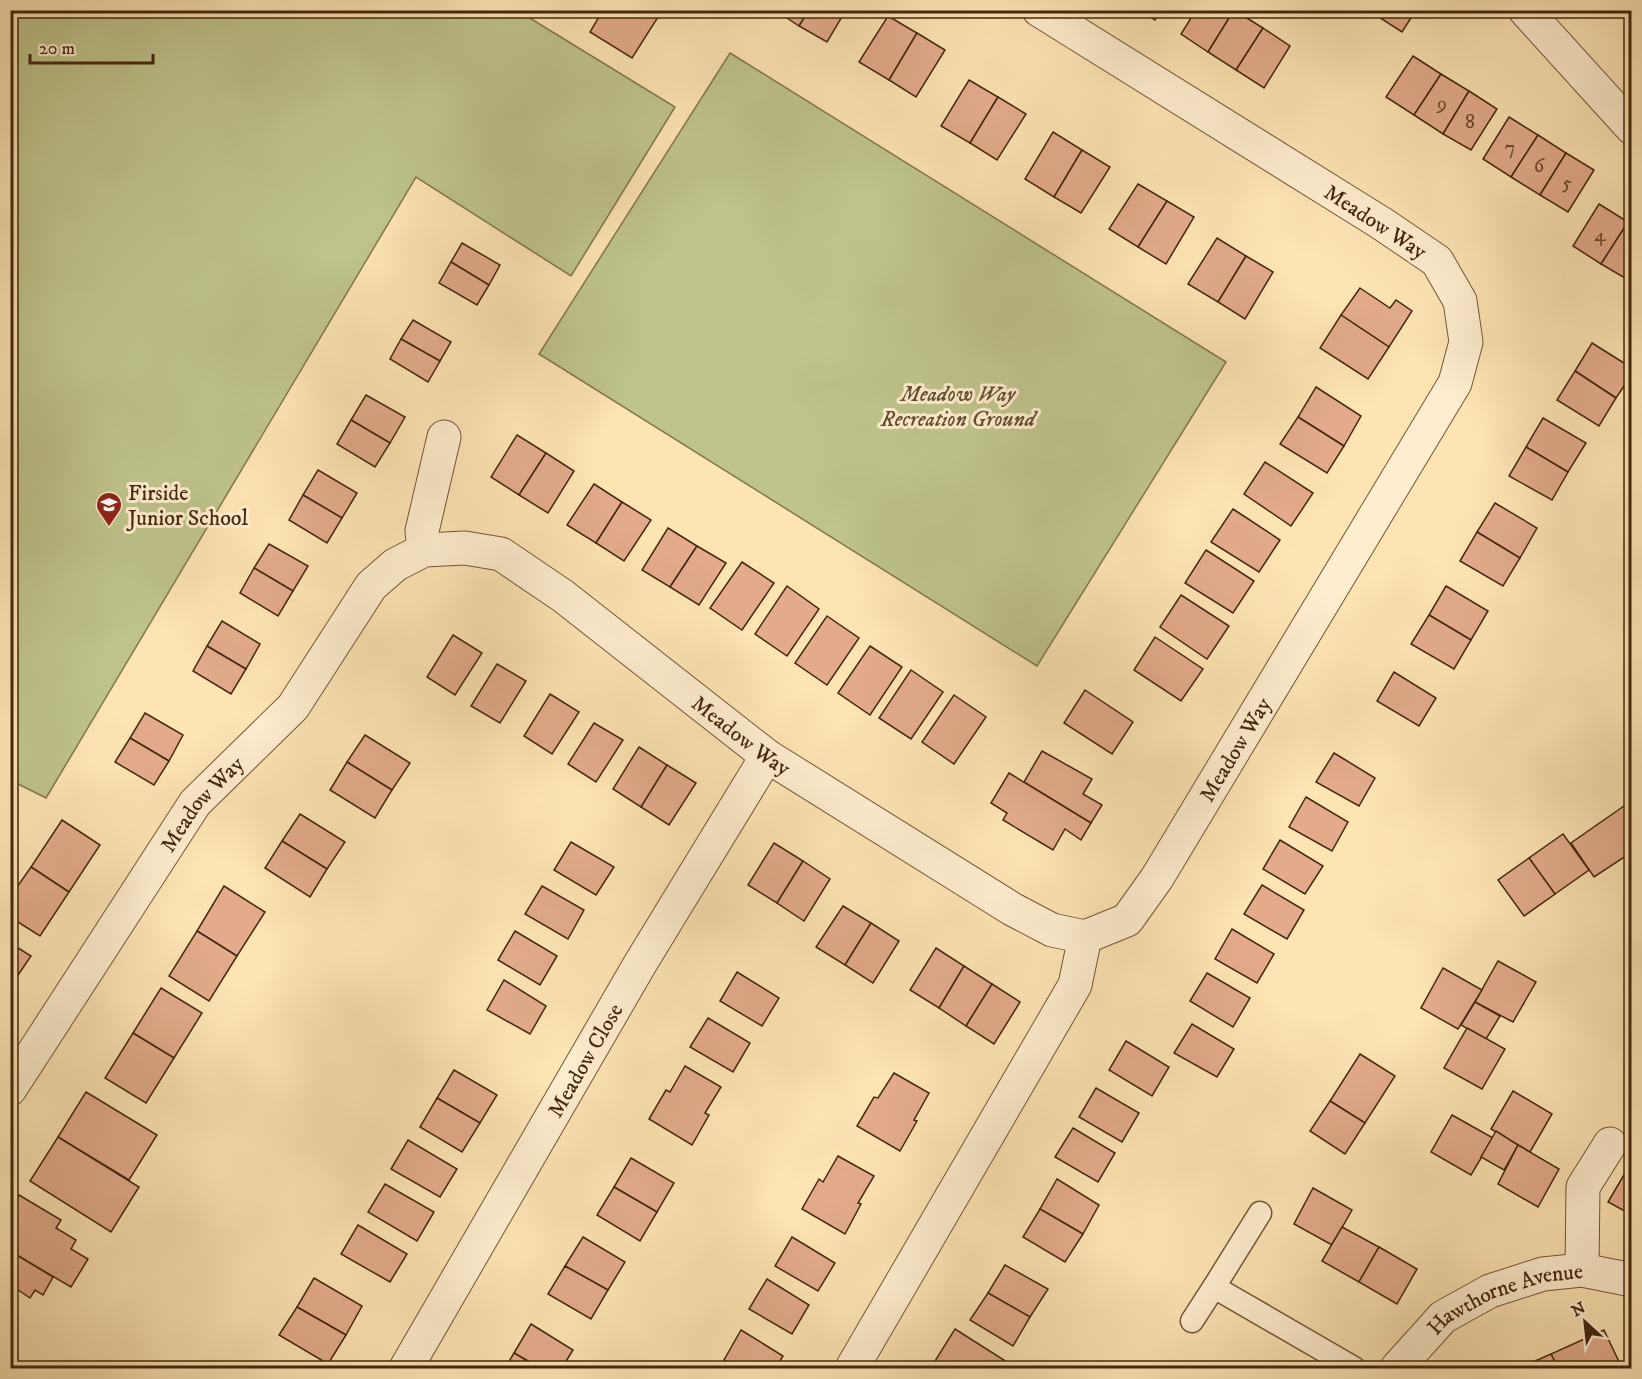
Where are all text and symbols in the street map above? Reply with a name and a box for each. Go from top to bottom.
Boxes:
scale bar [30,27,153,65]
text: 20 m [39,38,75,60]
house number: 9 [1436,92,1447,117]
house number: 8 [1465,110,1475,135]
house number: 7 [1505,136,1515,161]
house number: 6 [1534,154,1545,179]
house number: 5 [1562,171,1572,196]
street label: Meadow Way [1319,179,1432,266]
house number: 4 [1594,223,1606,248]
park label: Meadow Way Recreation Ground [880,381,1039,433]
place label: Firside Junior School [126,480,248,532]
school or university icon: Firside Junior School [94,490,124,528]
street label: Meadow Way [686,690,796,783]
street label: Meadow Way [1194,692,1278,807]
street label: Meadow Way [155,751,250,858]
street label: Meadow Close [542,999,629,1122]
street label: Hawthorne Avenue [1422,1258,1584,1341]
north arrow [1555,1292,1615,1352]
text: N [1568,1298,1589,1321]

